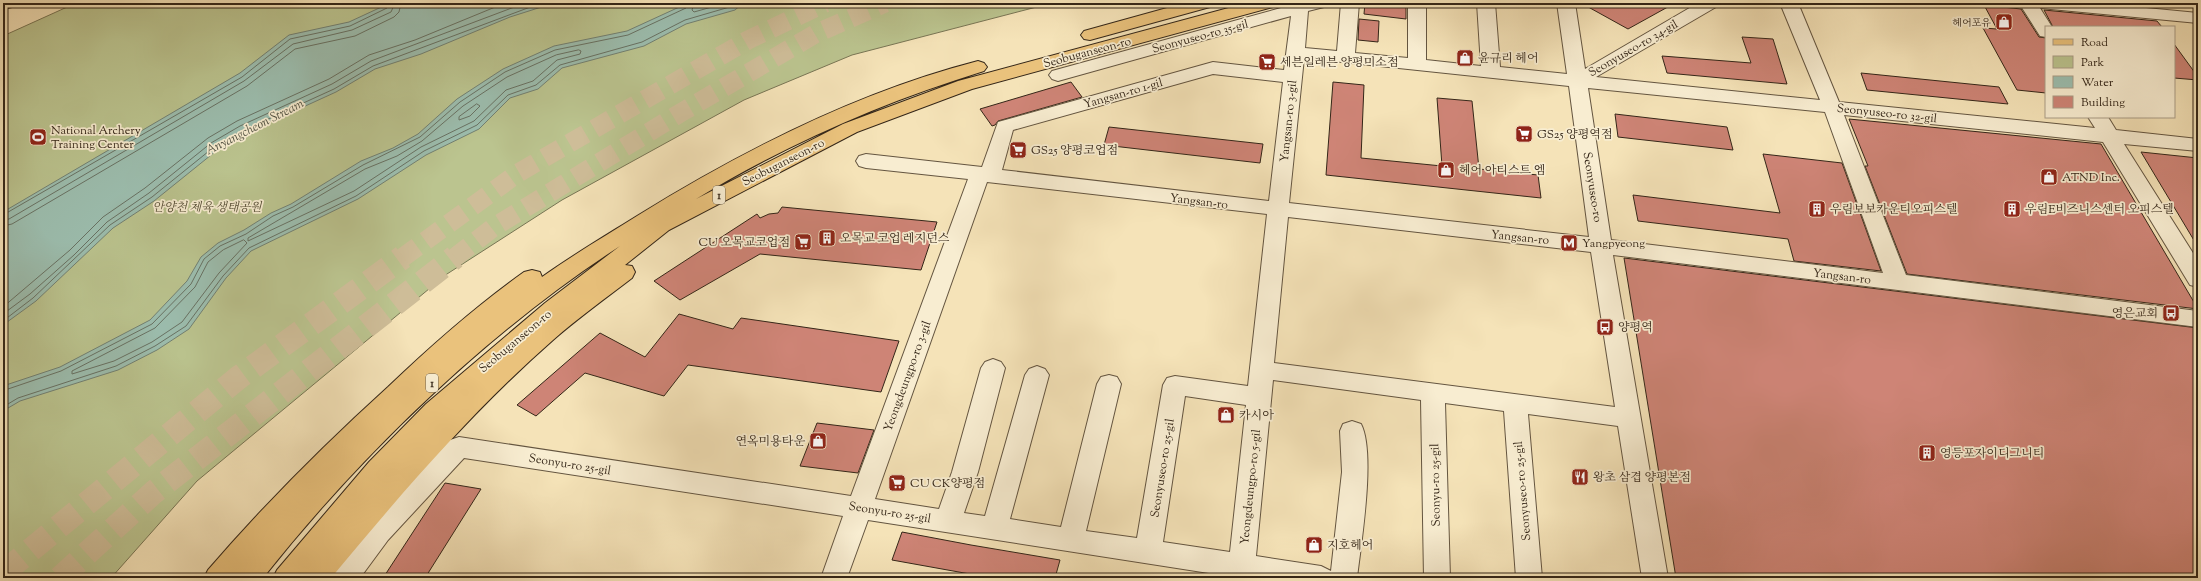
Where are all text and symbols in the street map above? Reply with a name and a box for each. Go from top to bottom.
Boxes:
shop icon: 헤어포유 [1994,12,2014,32]
street label: Seonyuseo-ro 35-gil [1150,15,1251,58]
street label: Seonyuseo-ro 34-gil [1585,15,1682,82]
place label: 헤어포유 [1952,16,1991,31]
legend [2045,26,2175,118]
street label: Seobuganseon-ro [1041,32,1134,73]
text: Road [2081,34,2108,52]
shop icon: 윤규리 헤어 [1455,48,1475,68]
place label: 윤규리 헤어 [1478,50,1539,68]
supermarket icon: 세븐일레븐 양평미소점 [1257,52,1277,72]
place label: 세븐일레븐 양평미소점 [1280,54,1398,72]
text: Park [2081,54,2104,72]
street label: Yangsan-ro 1-gil [1082,74,1166,114]
text: Water [2081,74,2114,92]
street label: Yangsan-ro 3-gil [1276,79,1302,163]
text: Building [2081,94,2125,112]
water label: Anyangcheon Stream [203,95,307,160]
street label: Seonyuseo-ro 32-gil [1836,100,1939,128]
place label: National Archery Training Center [51,122,141,154]
supermarket icon: GS25 양평역점 [1514,124,1534,144]
place label: GS25 양평역점 [1537,126,1613,144]
sports icon: National Archery Training Center [28,127,48,147]
street label: Seobuganseon-ro [739,134,828,191]
supermarket icon: GS25 양평코업점 [1008,140,1028,160]
place label: GS25 양평코업점 [1031,142,1118,160]
street label: Seonyuseo-ro [1578,151,1607,224]
shop icon: 헤어 아티스트 엠 [1436,160,1456,180]
place label: 헤어 아티스트 엠 [1459,162,1545,180]
shop icon: ATND Inc. [2039,167,2059,187]
place label: ATND Inc. [2062,169,2120,187]
road number: 1 [713,186,725,204]
street label: Yangsan-ro [1169,189,1229,215]
park label: 안양천 체육 생태공원 [152,199,263,217]
building icon: 우림보보카운티오피스텔 [1807,199,1827,219]
building icon: 우림E비즈니스센터 오피스텔 [2002,199,2022,219]
place label: 우림보보카운티오피스텔 [1830,201,1958,219]
place label: 우림E비즈니스센터 오피스텔 [2025,201,2174,219]
street label: Yangsan-ro [1490,226,1550,250]
building icon: 오목교 코업 레지던스 [817,228,837,248]
place label: 오목교 코업 레지던스 [840,230,950,248]
supermarket icon: CU 오목교코업점 [793,232,813,252]
metro station icon: Yangpyeong [1559,233,1579,253]
place label: CU 오목교코업점 [698,234,790,252]
place label: Yangpyeong [1582,235,1645,253]
street label: Yangsan-ro [1812,264,1872,290]
bus stop icon: 영은교회 [2161,303,2181,323]
place label: 영은교회 [2112,305,2158,323]
street label: Seobuganseon-ro [475,306,556,378]
bus stop icon: 양평역 [1595,317,1615,337]
street label: Yeongdeungpo-ro 3-gil [880,318,937,434]
place label: 양평역 [1618,319,1653,337]
road number: 1 [426,374,438,392]
shop icon: 카시아 [1216,405,1236,425]
place label: 카시아 [1239,407,1274,425]
street label: Seonyuseo-ro 25-gil [1146,417,1180,519]
street label: Yeongdeungpo-ro 5-gil [1236,428,1266,546]
shop icon: 연옥미용타운 [808,431,828,451]
place label: 연옥미용타운 [735,433,805,451]
street label: Seonyuseo-ro 25-gil [1510,440,1536,541]
street label: Seonyu-ro 25-gil [1426,443,1446,527]
building icon: 영등포자이디그니티 [1917,443,1937,463]
place label: 영등포자이디그니티 [1940,445,2044,463]
street label: Seonyu-ro 25-gil [527,450,613,480]
restaurant icon: 왕초 삼겹 양평본점 [1570,467,1590,487]
place label: 왕초 삼겹 양평본점 [1593,469,1691,487]
supermarket icon: CU CK양평점 [887,473,907,493]
place label: CU CK양평점 [910,475,985,493]
street label: Seonyu-ro 25-gil [847,498,933,528]
shop icon: 지호헤어 [1304,535,1324,555]
place label: 지호헤어 [1327,537,1373,555]

